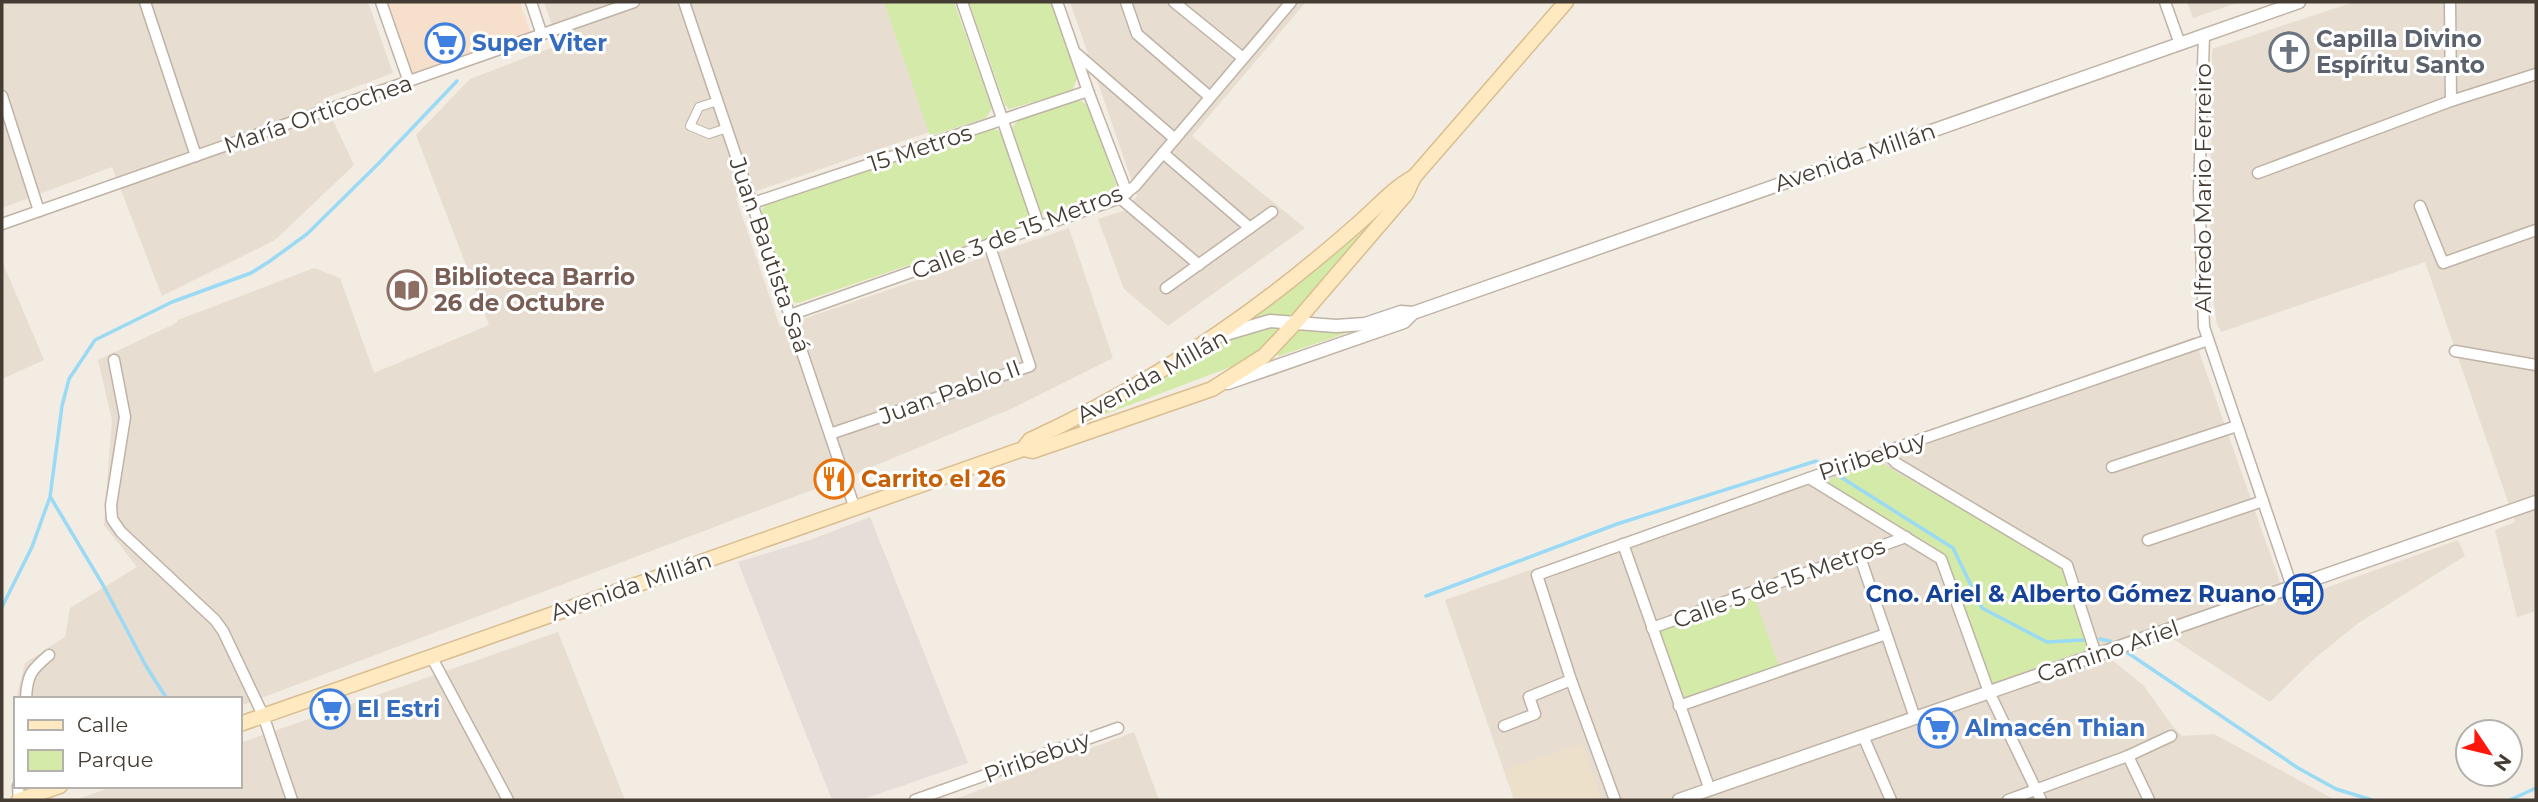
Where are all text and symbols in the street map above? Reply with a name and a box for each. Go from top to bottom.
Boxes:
supermarket icon: Super Viter [424,22,466,64]
place label: Capilla Divino Espíritu Santo [2316,25,2485,79]
place label: Super Viter [472,29,607,57]
church icon: Capilla Divino Espíritu Santo [2268,31,2310,73]
street label: Alfredo Mario Ferreiro [2189,63,2217,313]
street label: María Orticochea [220,69,416,159]
street label: Avenida Millán [1771,116,1939,198]
street label: 15 Metros [865,118,975,178]
street label: Juan Bautista Saá [723,153,817,356]
street label: Calle 3 de 15 Metros [908,179,1126,285]
place label: Biblioteca Barrio 26 de Octubre [434,263,635,317]
library icon: Biblioteca Barrio 26 de Octubre [386,269,428,311]
street label: Avenida Millán [1072,323,1232,429]
street label: Juan Pablo II [875,354,1024,431]
street label: Piribebuy [1815,425,1930,486]
restaurant icon: Carrito el 26 [813,458,855,500]
place label: Carrito el 26 [861,465,1006,493]
street label: Calle 5 de 15 Metros [1669,532,1889,634]
street label: Avenida Millán [547,545,715,627]
bus stop icon: Cno. Ariel & Alberto Gómez Ruano [2282,573,2324,615]
place label: Cno. Ariel & Alberto Gómez Ruano [1866,580,2276,608]
street label: Camino Ariel [2033,614,2183,688]
supermarket icon: El Estri [309,688,351,730]
place label: El Estri [357,695,440,723]
legend [14,697,242,788]
supermarket icon: Almacén Thian [1917,707,1959,749]
text: Calle [77,712,128,737]
place label: Almacén Thian [1964,714,2145,742]
north arrow [2454,718,2524,788]
street label: Piribebuy [980,725,1094,789]
text: Parque [77,747,153,772]
text: N [2489,750,2516,775]

